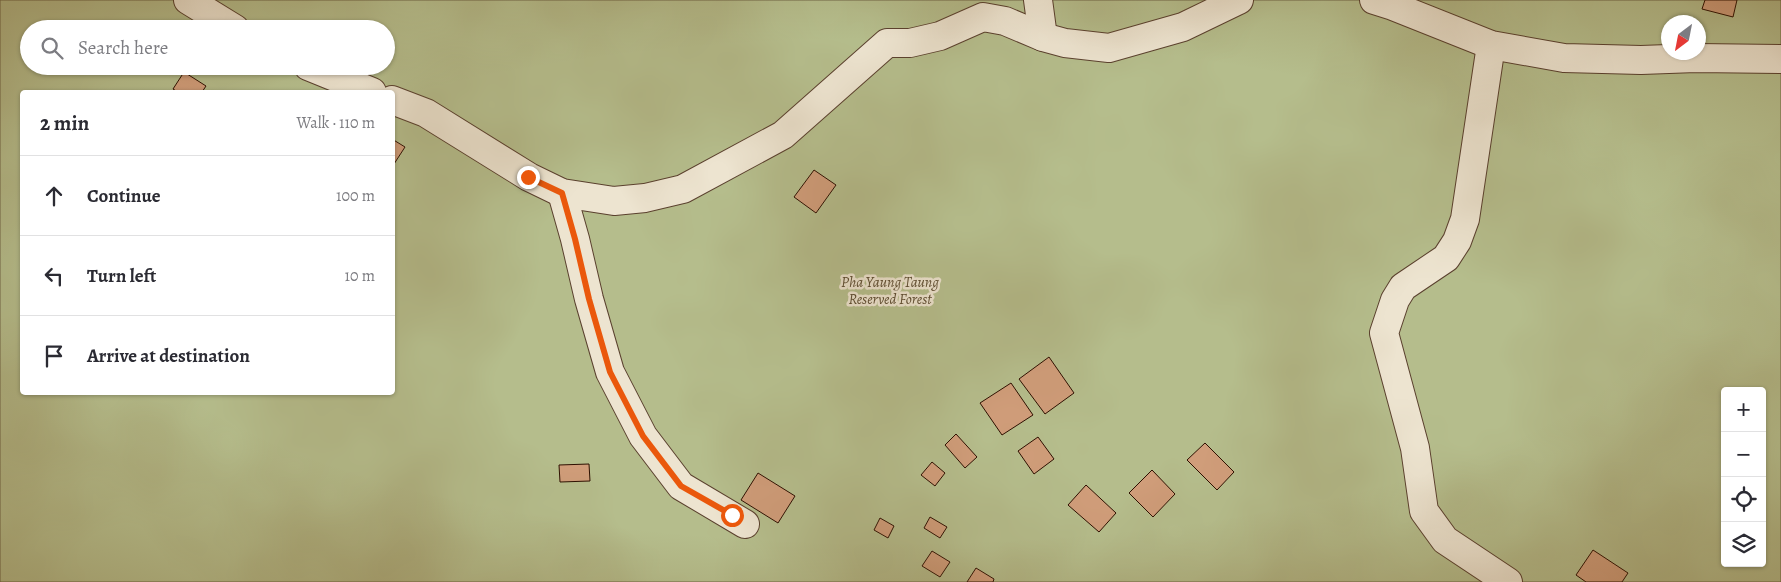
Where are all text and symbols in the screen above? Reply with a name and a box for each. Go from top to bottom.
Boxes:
north arrow [1661,15,1706,60]
search box [20,20,395,75]
icon: search [38,34,66,62]
text: Search here [78,35,168,61]
text: 2 min [40,109,89,137]
text: Walk · 110 m [297,112,375,134]
route end [517,166,540,189]
icon: ahead [40,182,68,210]
text: Continue [87,183,161,209]
text: 100 m [336,185,375,207]
icon: left [40,262,68,290]
text: Turn left [87,263,156,289]
text: 10 m [345,265,375,287]
park label: Pha Yaung Taung Reserved Forest [841,272,939,309]
icon: arrive [40,342,68,370]
text: Arrive at destination [87,343,250,369]
map controls [1721,387,1766,567]
button: + [1721,387,1766,432]
button: − [1721,432,1766,477]
button: locate [1721,477,1766,522]
route start [721,504,744,527]
button: layers [1721,522,1766,567]

